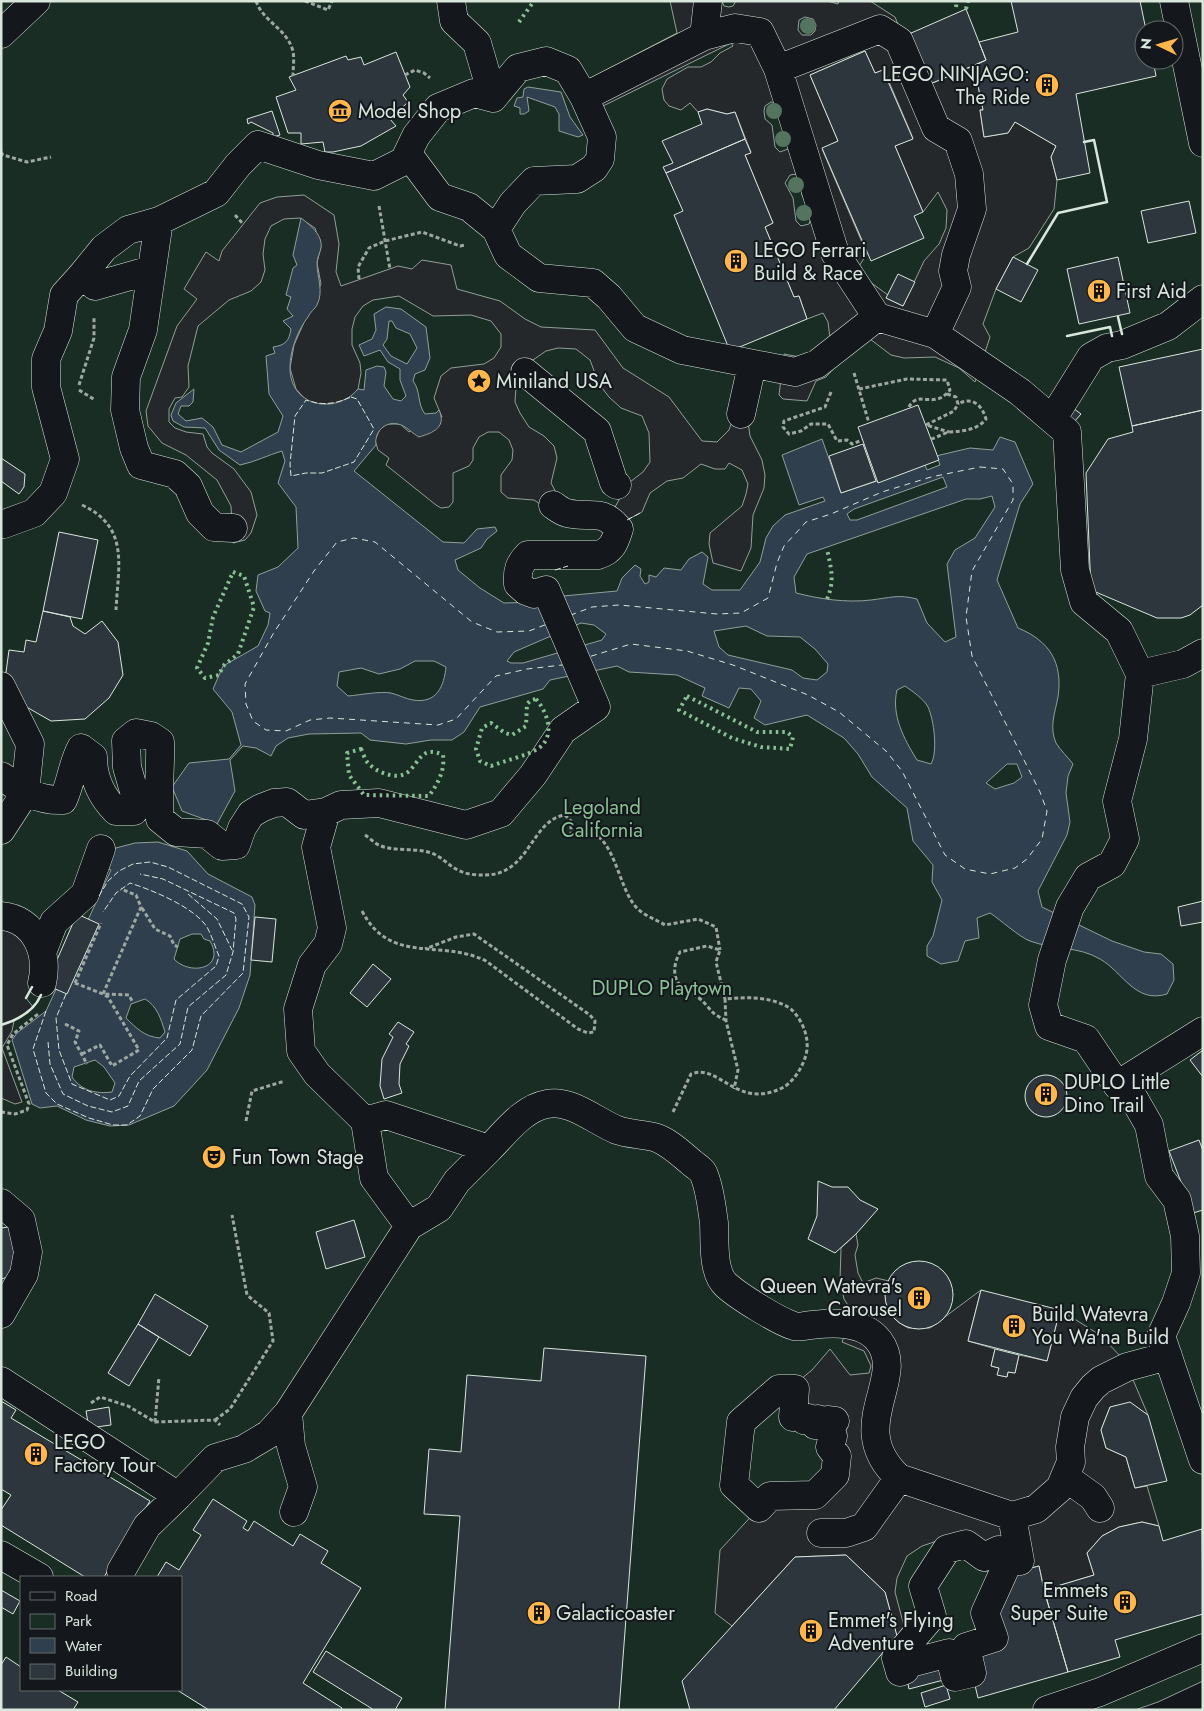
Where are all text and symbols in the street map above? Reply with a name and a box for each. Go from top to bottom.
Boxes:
north arrow [1134,20,1184,70]
text: N [1136,37,1156,50]
place label: LEGO NINJAGO: The Ride [882,60,1030,112]
building icon: LEGO NINJAGO: The Ride [1034,72,1060,98]
place label: Model Shop [358,97,461,126]
museum icon: Model Shop [327,98,353,124]
place label: LEGO Ferrari Build & Race [754,236,866,288]
building icon: LEGO Ferrari Build & Race [723,248,749,274]
place label: First Aid [1116,277,1187,306]
building icon: First Aid [1086,278,1112,304]
place label: Miniland USA [496,367,613,396]
place icon: Miniland USA [466,368,492,394]
park label: Legoland California [561,793,643,845]
park label: DUPLO Playtown [592,974,732,1003]
place label: DUPLO Little Dino Trail [1064,1068,1170,1120]
building icon: DUPLO Little Dino Trail [1033,1081,1059,1107]
place label: Fun Town Stage [232,1143,364,1172]
theatre icon: Fun Town Stage [201,1144,227,1170]
place label: Queen Watevra's Carousel [760,1272,902,1324]
building icon: Queen Watevra's Carousel [906,1285,932,1311]
place label: Build Watevra You Wa'na Build [1032,1300,1169,1352]
building icon: Build Watevra You Wa'na Build [1001,1313,1027,1339]
place label: LEGO Factory Tour [54,1428,156,1480]
building icon: LEGO Factory Tour [23,1441,49,1467]
legend [20,1576,182,1691]
place label: Emmets Super Suite [1010,1576,1108,1628]
text: Road [65,1585,97,1607]
building icon: Emmets Super Suite [1112,1589,1138,1615]
place label: Galacticoaster [556,1599,675,1628]
building icon: Galacticoaster [526,1600,552,1626]
place label: Emmet's Flying Adventure [828,1606,954,1658]
text: Park [65,1610,92,1632]
building icon: Emmet's Flying Adventure [798,1618,824,1644]
text: Water [65,1635,103,1657]
text: Building [65,1660,117,1682]

